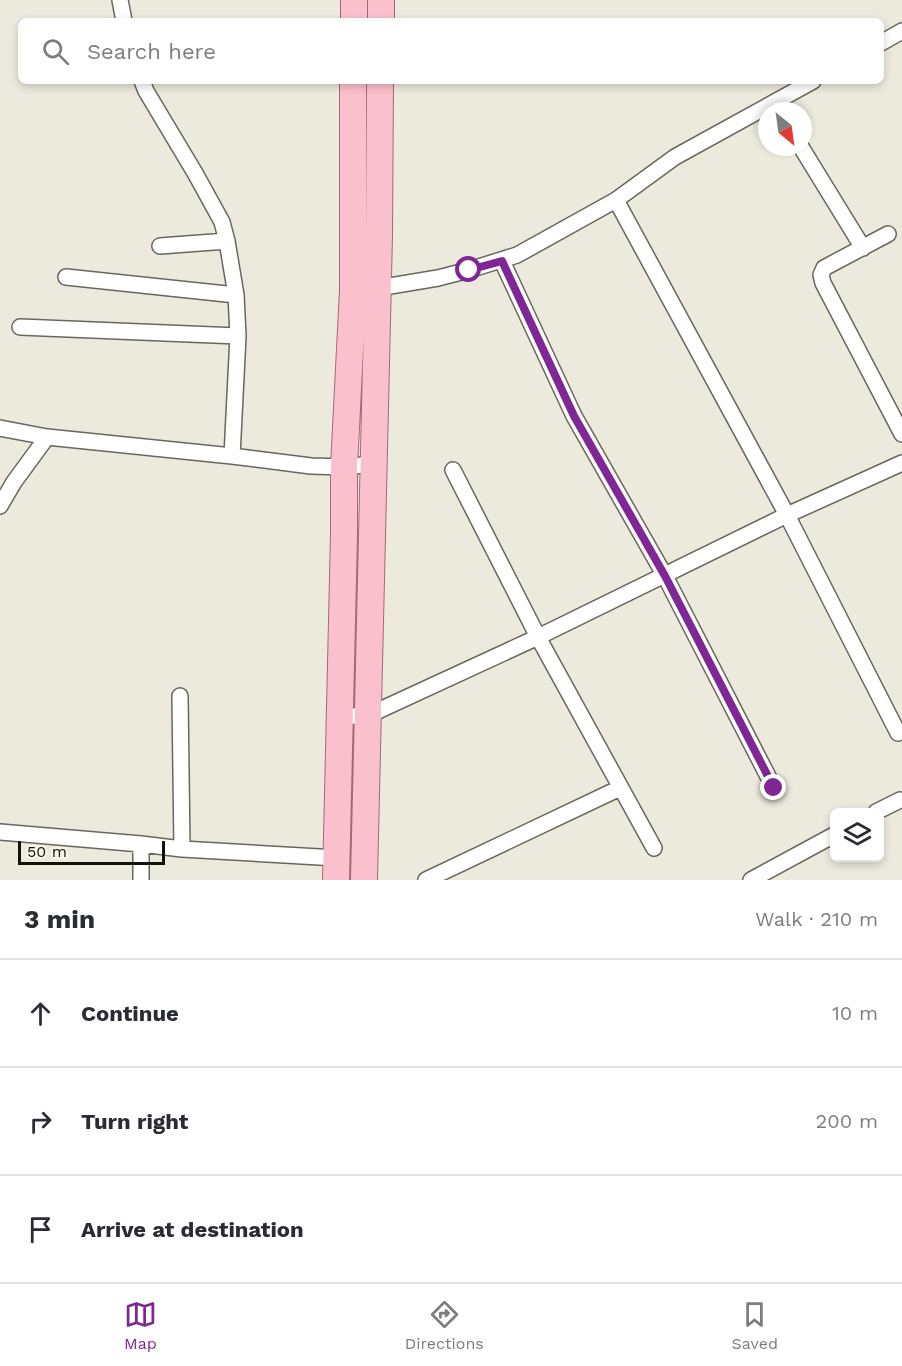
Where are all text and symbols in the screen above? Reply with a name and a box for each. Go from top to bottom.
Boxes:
search box [18,18,884,84]
icon: search [39,35,72,68]
text: Search here [87,39,216,64]
north arrow [758,102,812,156]
route start [455,256,481,282]
route end [760,774,786,800]
map controls [830,808,884,862]
button: layers [830,808,884,862]
scale bar [18,838,165,866]
text: 50 m [27,842,67,861]
text: 3 min [24,904,95,934]
text: Walk · 210 m [755,907,878,931]
icon: ahead [24,997,57,1030]
text: Continue [81,1001,179,1026]
text: 10 m [832,1001,878,1025]
icon: right [24,1105,57,1138]
text: Turn right [81,1109,188,1134]
text: 200 m [816,1109,878,1133]
icon: arrive [24,1213,57,1246]
text: Arrive at destination [81,1217,304,1242]
tab: Map [124,1298,157,1353]
tab: Directions [405,1298,484,1353]
tab: Saved [732,1298,778,1353]

